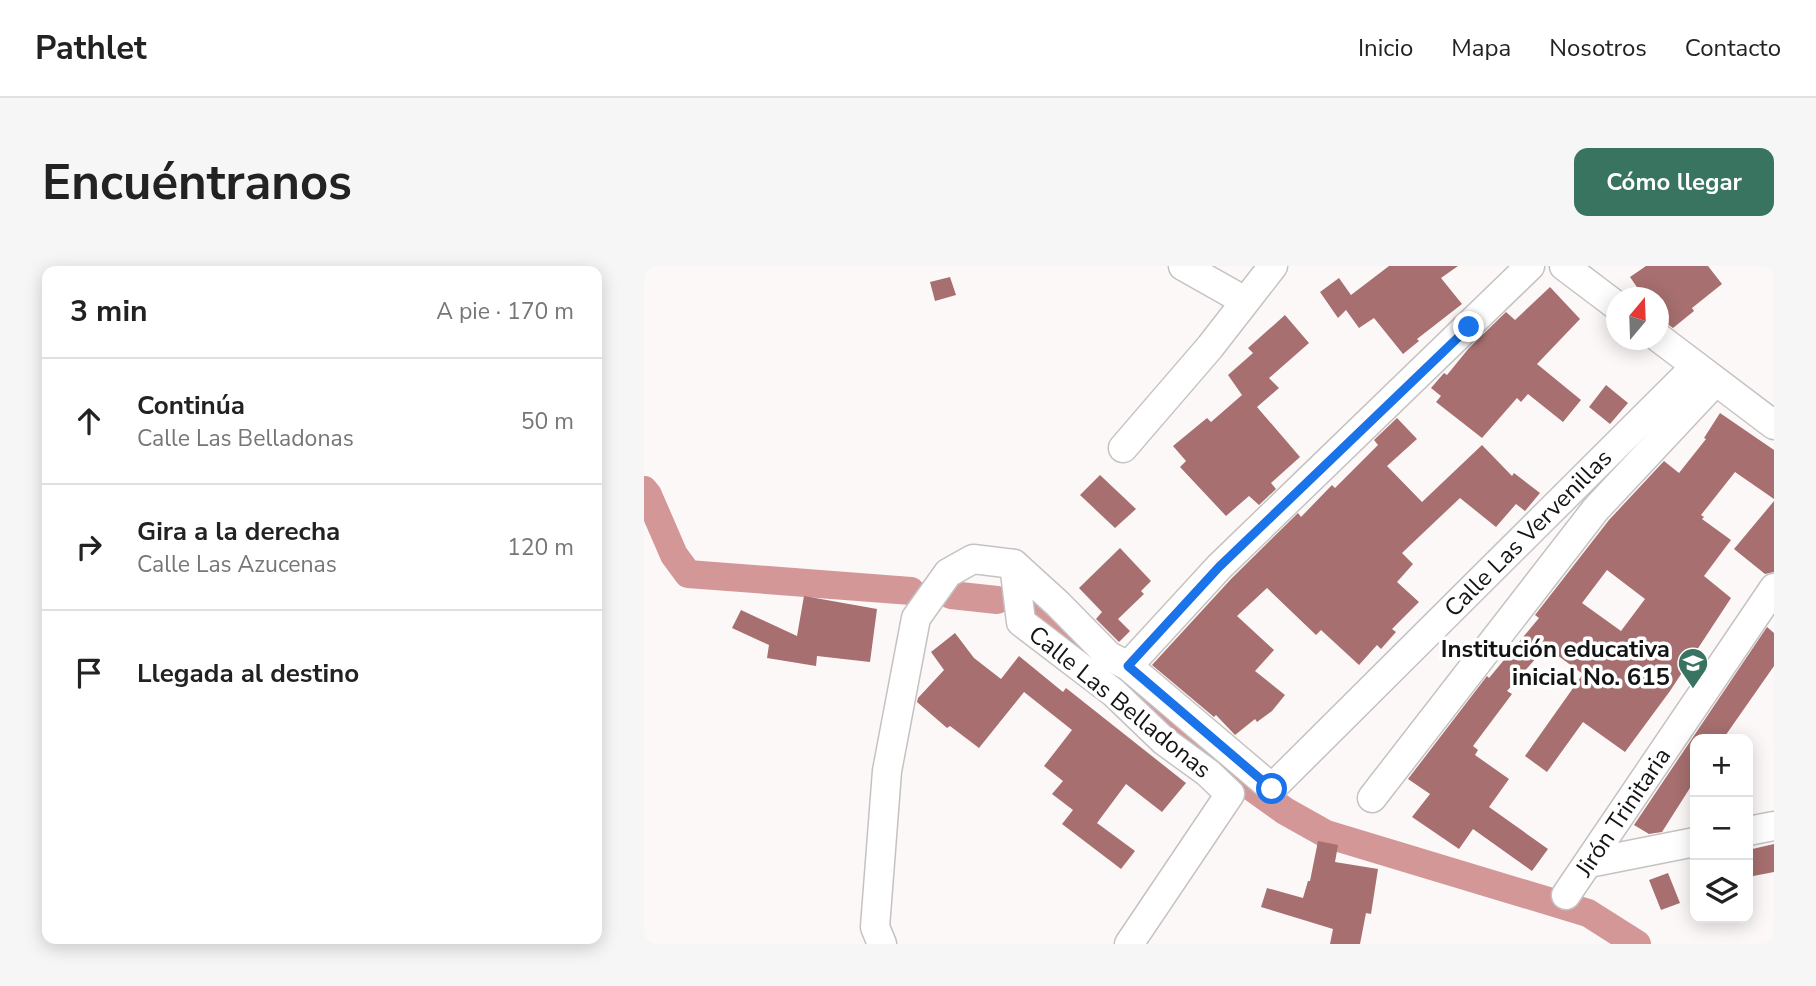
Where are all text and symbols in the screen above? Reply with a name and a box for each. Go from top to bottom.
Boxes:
text: Pathlet [35,26,147,71]
text: Inicio [1358,32,1413,64]
text: Mapa [1451,32,1511,64]
text: Nosotros [1549,32,1647,64]
text: Contacto [1685,32,1781,64]
button: Cómo llegar [1574,148,1774,216]
text: Encuéntranos [42,149,352,216]
north arrow [1606,287,1669,350]
text: 3 min [70,291,148,332]
text: A pie · 170 m [436,296,574,327]
route end [1453,311,1484,342]
text: Continúa [137,388,245,423]
icon: ahead [70,402,108,440]
text: 50 m [521,406,574,437]
text: Calle Las Belladonas [137,423,354,454]
street label: Calle Las Vervenillas [1437,442,1619,624]
text: Gira a la derecha [137,514,340,549]
icon: right [70,528,108,566]
text: 120 m [507,532,574,563]
text: Calle Las Azucenas [137,549,337,580]
street label: Calle Las Belladonas [1022,618,1218,786]
place label: Institución educativa inicial No. 615 [1441,633,1670,693]
school or university icon: Institución educativa inicial No. 615 [1676,646,1710,690]
icon: arrive [70,654,108,692]
text: Llegada al destino [137,656,359,691]
map controls [1690,734,1753,923]
button: + [1690,734,1753,797]
street label: Jirón Trinitaria [1568,741,1678,884]
route start [1256,773,1287,804]
button: − [1690,797,1753,860]
button: layers [1690,860,1753,923]

